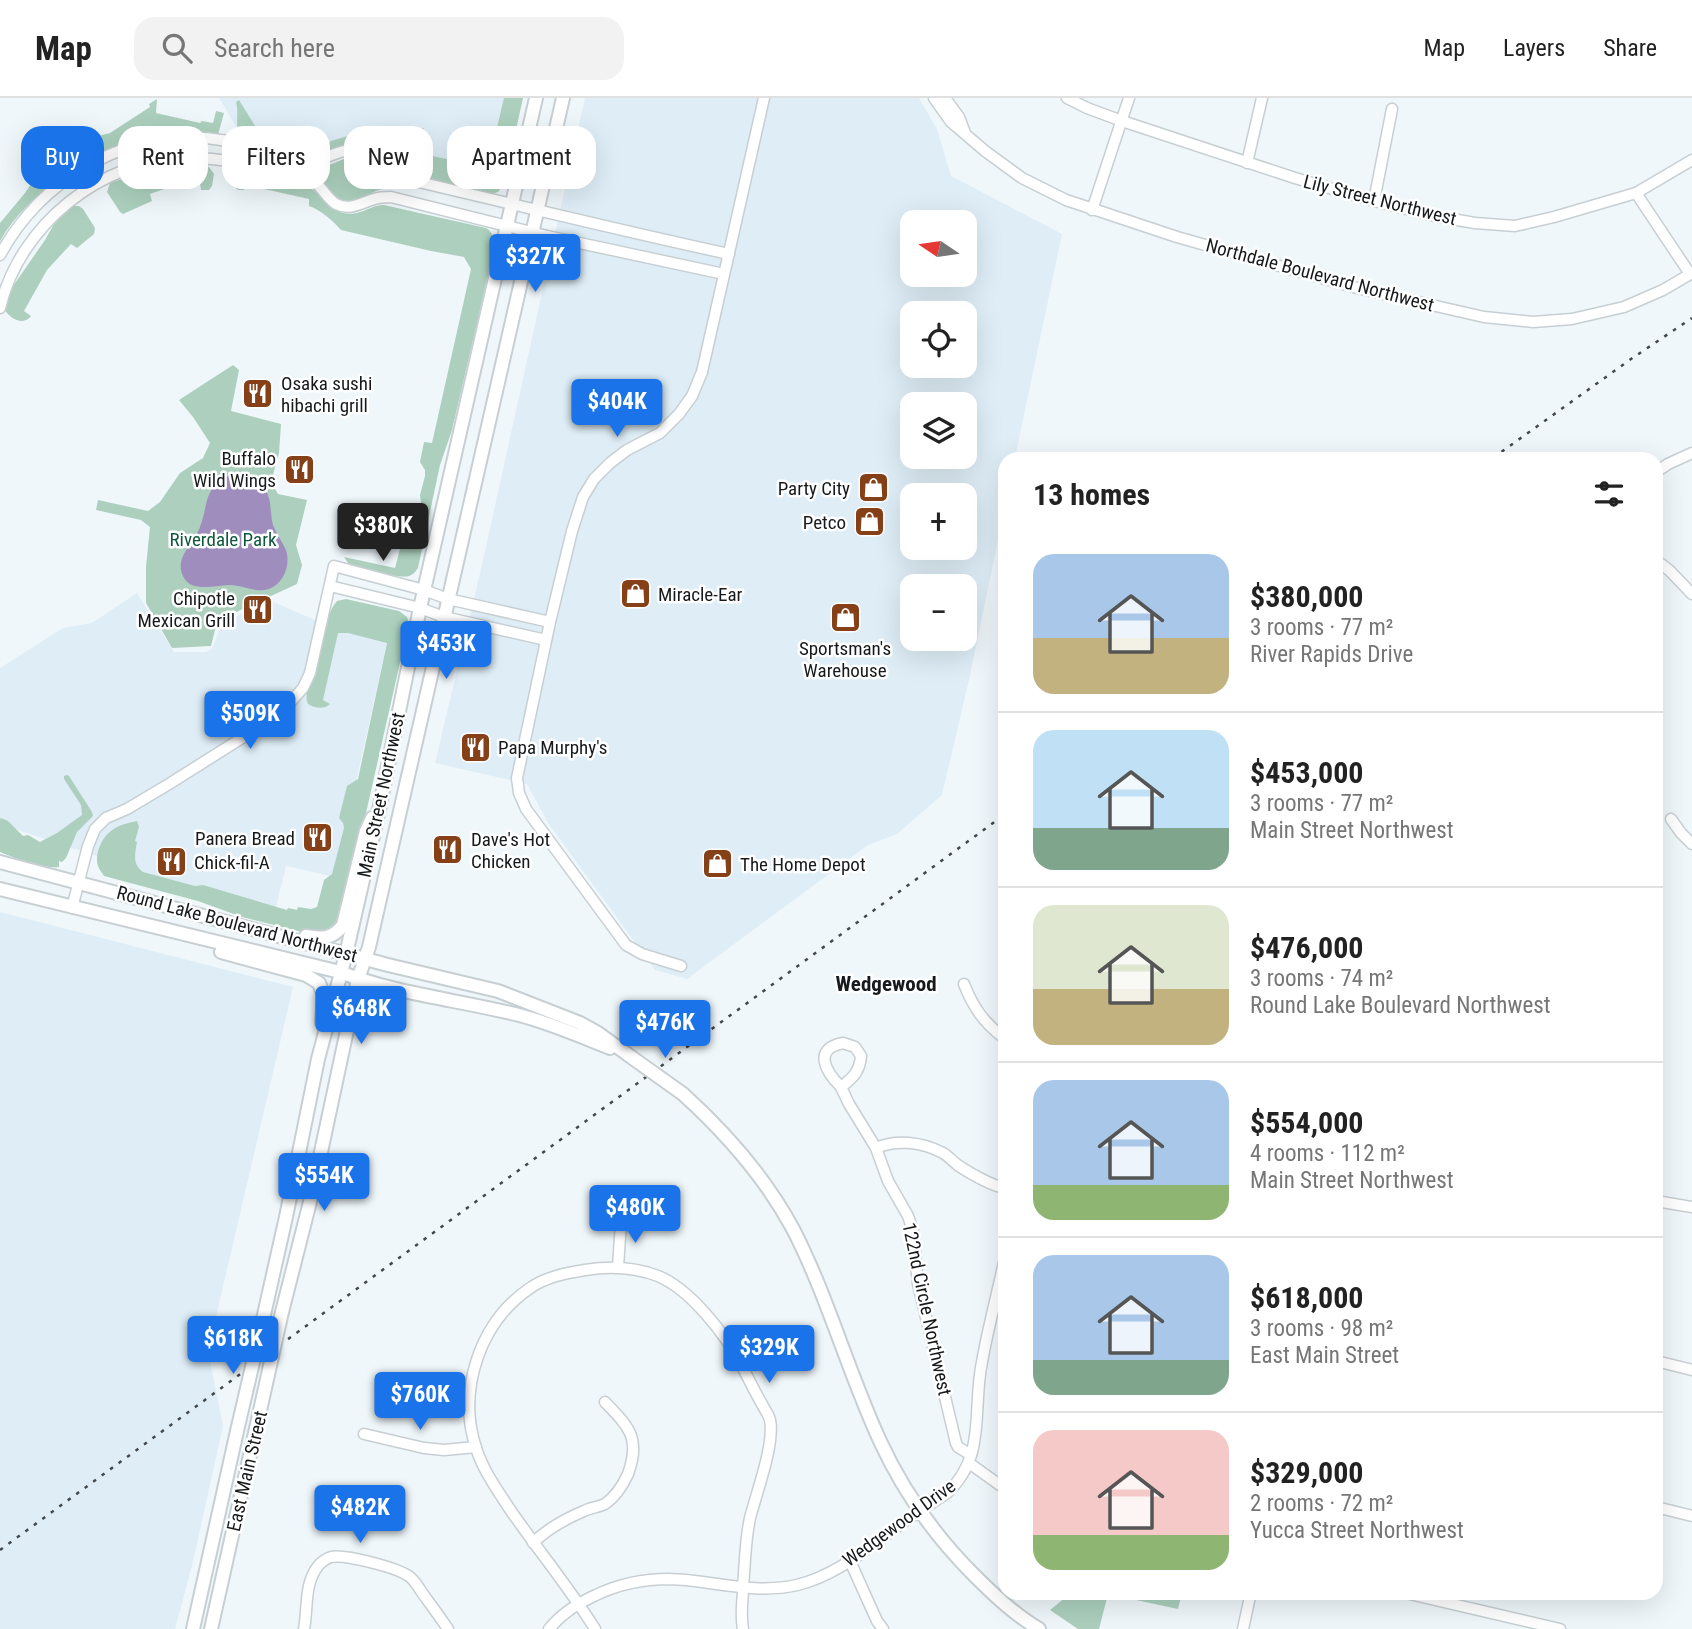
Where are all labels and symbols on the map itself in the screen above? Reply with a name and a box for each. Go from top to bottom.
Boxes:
street label: Lily Street Northwest [1301,170,1459,230]
north arrow [900,210,976,287]
street label: Northdale Boulevard Northwest [1203,233,1437,317]
pin: $327K [486,234,584,294]
place label: Osaka sushi hibachi grill [281,372,372,417]
restaurant icon: Osaka sushi hibachi grill [241,377,275,411]
pin: $404K [568,380,666,439]
place label: Buffalo Wild Wings [193,447,276,492]
restaurant icon: Buffalo Wild Wings [282,452,316,486]
shop icon: Party City [856,471,890,505]
place label: Party City [778,477,850,500]
pin: $380K [334,504,432,563]
shop icon: Petco [852,505,886,539]
place label: Petco [803,511,846,534]
park label: Riverdale Park [169,528,277,551]
shop icon: Miracle-Ear [618,577,652,611]
place label: Miracle-Ear [658,583,743,606]
place label: Chipotle Mexican Grill [138,587,235,632]
restaurant icon: Chipotle Mexican Grill [241,592,275,626]
shop icon: Sportsman's Warehouse [828,600,862,634]
pin: $453K [397,622,495,681]
place label: Sportsman's Warehouse [799,637,891,682]
pin: $509K [201,692,299,751]
street label: Main Street Northwest [352,710,410,880]
restaurant icon: Papa Murphy's [458,730,492,764]
place label: Papa Murphy's [498,736,608,759]
restaurant icon: Panera Bread [301,821,335,855]
place label: Panera Bread [195,827,295,850]
place label: Dave's Hot Chicken [471,828,550,873]
restaurant icon: Dave's Hot Chicken [431,833,465,867]
restaurant icon: Chick-fil-A [154,845,188,879]
shop icon: The Home Depot [700,847,734,881]
place label: Chick-fil-A [194,851,270,874]
place label: The Home Depot [740,853,866,876]
street label: Round Lake Boulevard Northwest [114,881,360,967]
district label: Wedgewood [835,972,937,996]
pin: $648K [312,986,410,1046]
pin: $476K [616,1000,714,1060]
pin: $554K [275,1154,373,1213]
pin: $480K [586,1186,684,1245]
street label: 122nd Circle Northwest [897,1220,957,1398]
pin: $618K [184,1316,282,1376]
pin: $329K [720,1326,818,1385]
pin: $760K [371,1372,469,1432]
street label: East Main Street [222,1408,272,1534]
street label: Wedgewood Drive [838,1474,960,1572]
pin: $482K [311,1486,409,1545]

